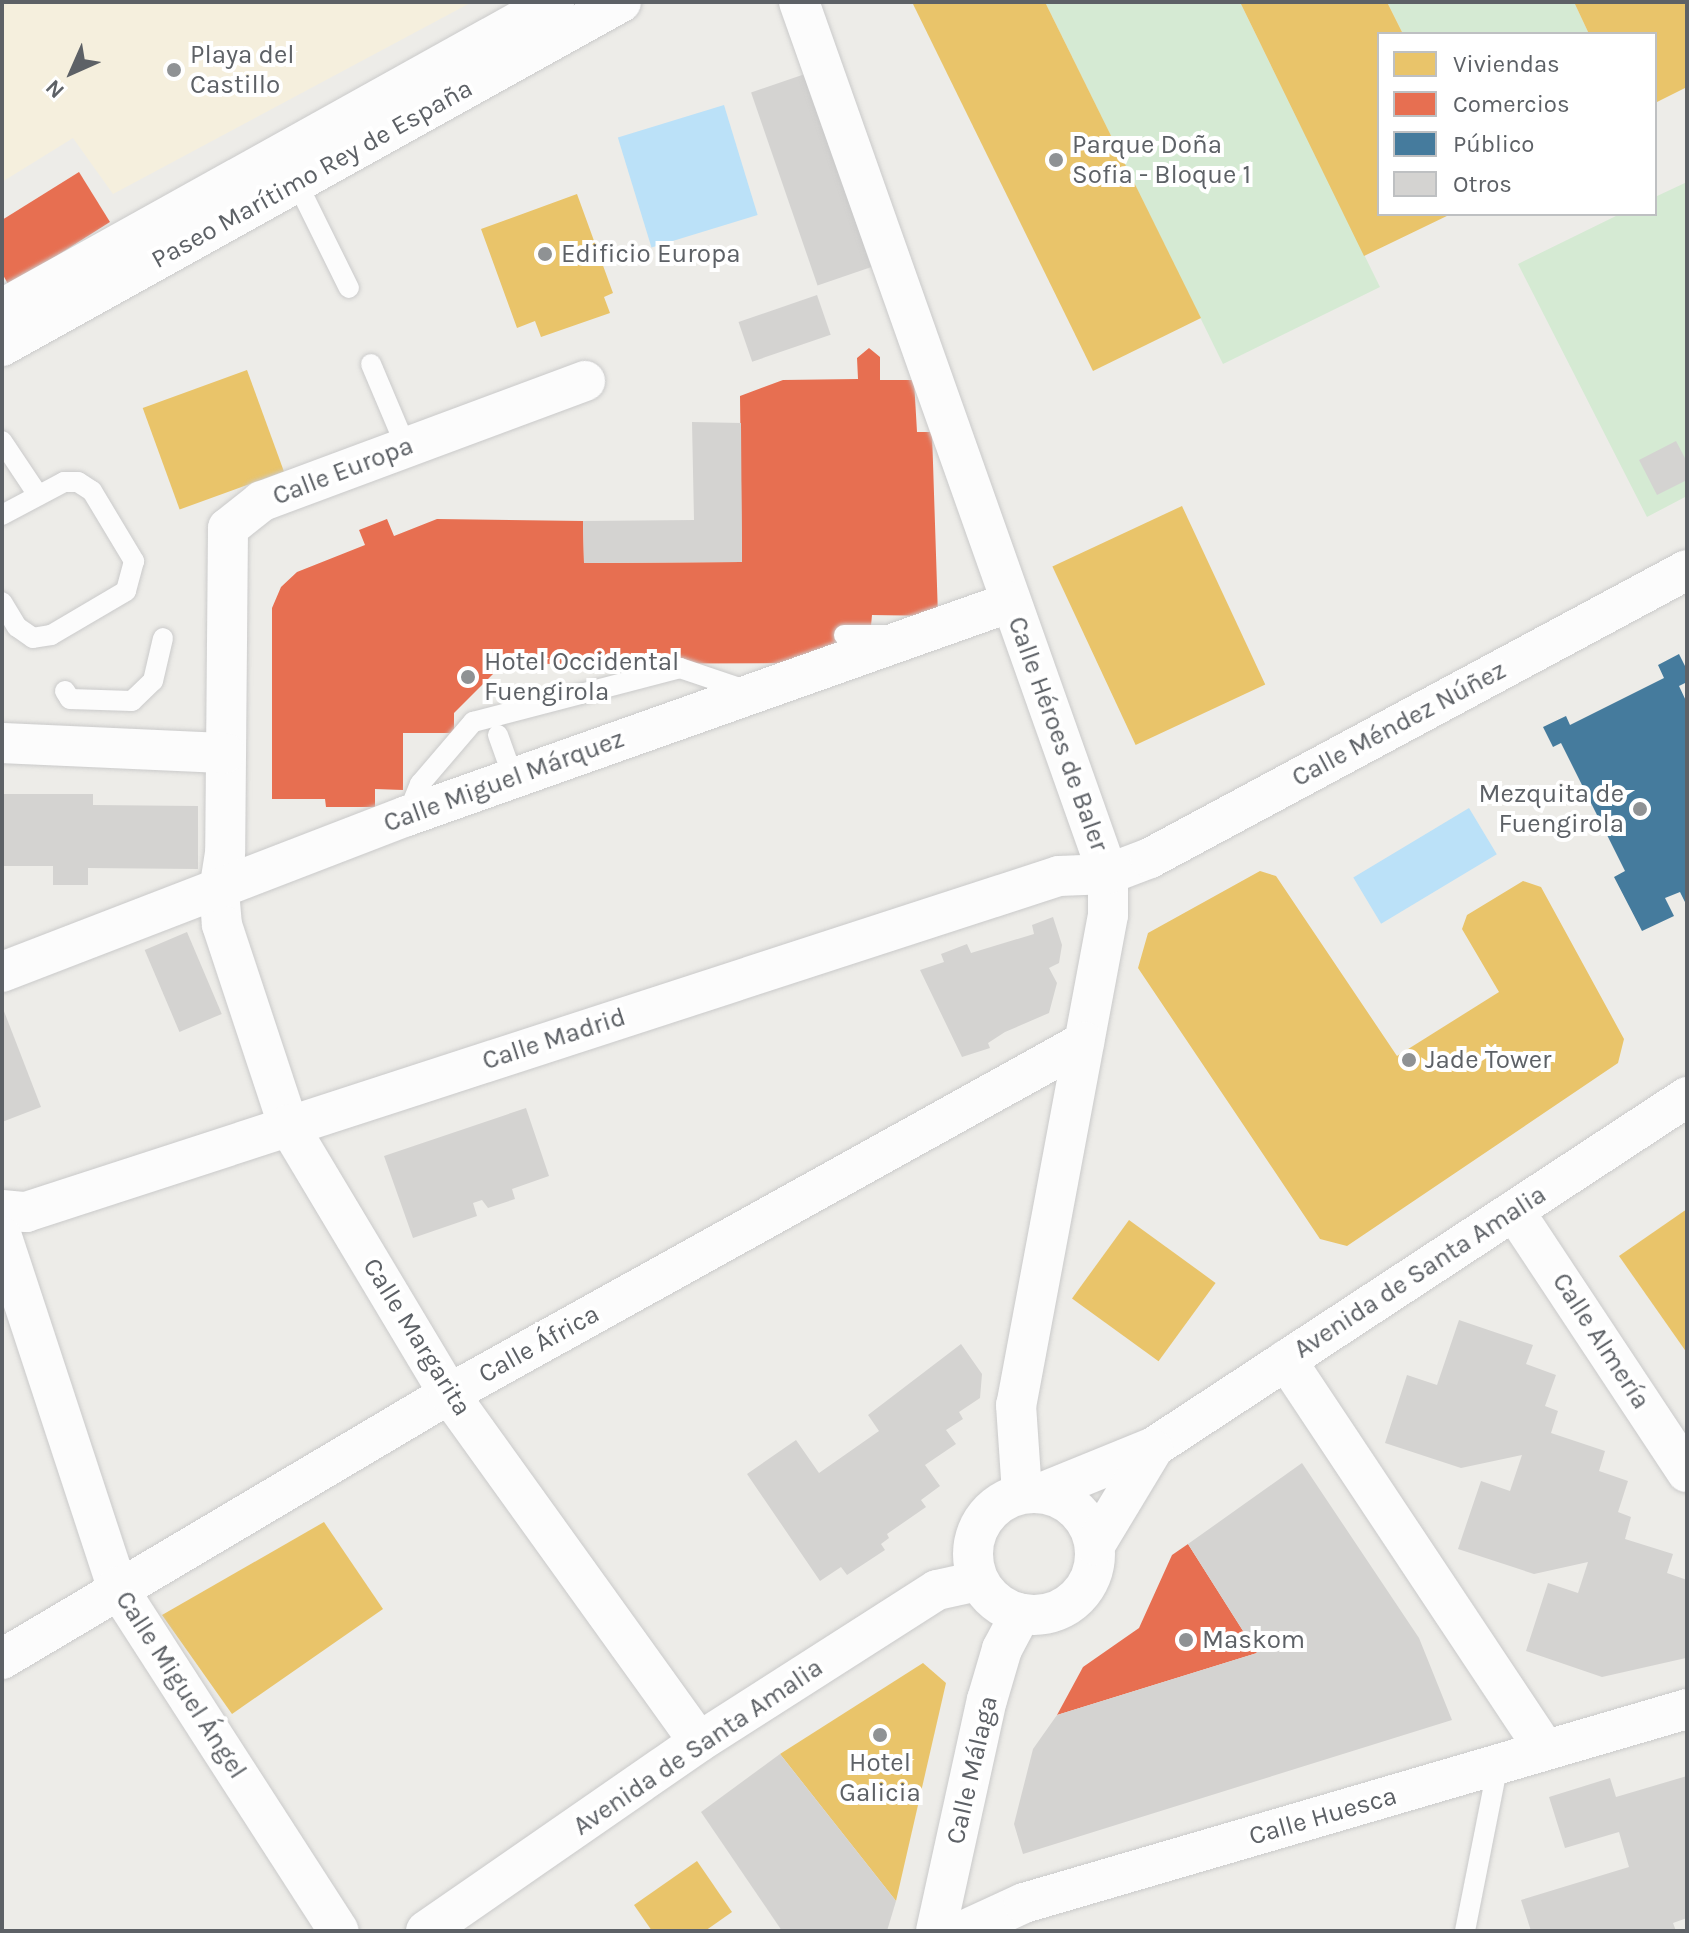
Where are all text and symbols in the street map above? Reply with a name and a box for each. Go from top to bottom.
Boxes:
north arrow [32,32,112,112]
legend [1377,32,1657,216]
place label: Playa del Castillo [190,39,295,100]
text: Viviendas [1453,50,1560,78]
marker: Playa del Castillo [165,61,183,79]
street label: Paseo Marítimo Rey de España [146,73,478,275]
text: N [40,74,70,104]
text: Comercios [1453,90,1570,118]
place label: Parque Doña Sofia - Bloque 1 [1072,129,1251,190]
text: Público [1453,130,1534,158]
marker: Parque Doña Sofia - Bloque 1 [1047,151,1065,169]
text: Otros [1453,170,1512,198]
place label: Edificio Europa [561,238,740,270]
marker: Edificio Europa [536,245,554,263]
street label: Calle Europa [268,430,418,512]
street label: Calle Héroes de Baler [1001,612,1115,856]
place label: Hotel Occidental Fuengirola [484,646,679,708]
street label: Calle Méndez Núñez [1287,654,1511,794]
marker: Hotel Occidental Fuengirola [459,668,477,686]
street label: Calle Miguel Márquez [379,723,629,839]
place label: Mezquita de Fuengirola [1479,778,1624,840]
marker: Mezquita de Fuengirola [1631,800,1649,818]
street label: Calle Madrid [479,1001,629,1077]
place label: Jade Tower [1425,1044,1551,1076]
marker: Jade Tower [1400,1051,1418,1069]
street label: Avenida de Santa Amalia [1288,1179,1552,1365]
street label: Calle Margarita [356,1252,478,1422]
street label: Calle Almería [1546,1267,1656,1415]
street label: Calle África [473,1298,605,1390]
street label: Calle Miguel Ángel [109,1585,253,1785]
place label: Maskom [1202,1624,1305,1656]
marker: Maskom [1177,1631,1195,1649]
street label: Avenida de Santa Amalia [567,1652,829,1842]
street label: Calle Málaga [940,1693,1004,1847]
marker: Hotel Galicia [871,1726,889,1744]
place label: Hotel Galicia [839,1747,921,1808]
street label: Calle Huesca [1246,1780,1400,1852]

